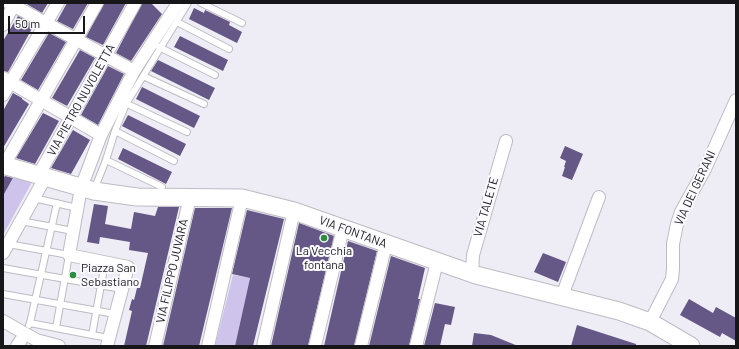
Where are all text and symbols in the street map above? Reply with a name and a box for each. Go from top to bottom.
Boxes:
scale bar [10,8,87,34]
text: 50 m [15,16,40,30]
street label: VIA PIETRO NUVOLETTA [44,41,118,159]
street label: VIA DEI GERANI [671,148,719,228]
street label: VIA TALETE [471,175,501,239]
street label: VIA FONTANA [317,213,389,251]
street label: VIA FILIPPO JUVARA [153,217,191,325]
marker: La Vecchia fontana [319,233,329,243]
place label: La Vecchia fontana [296,244,352,272]
place label: Piazza San Sebastiano [81,261,139,289]
marker: Piazza San Sebastiano [68,270,78,280]

